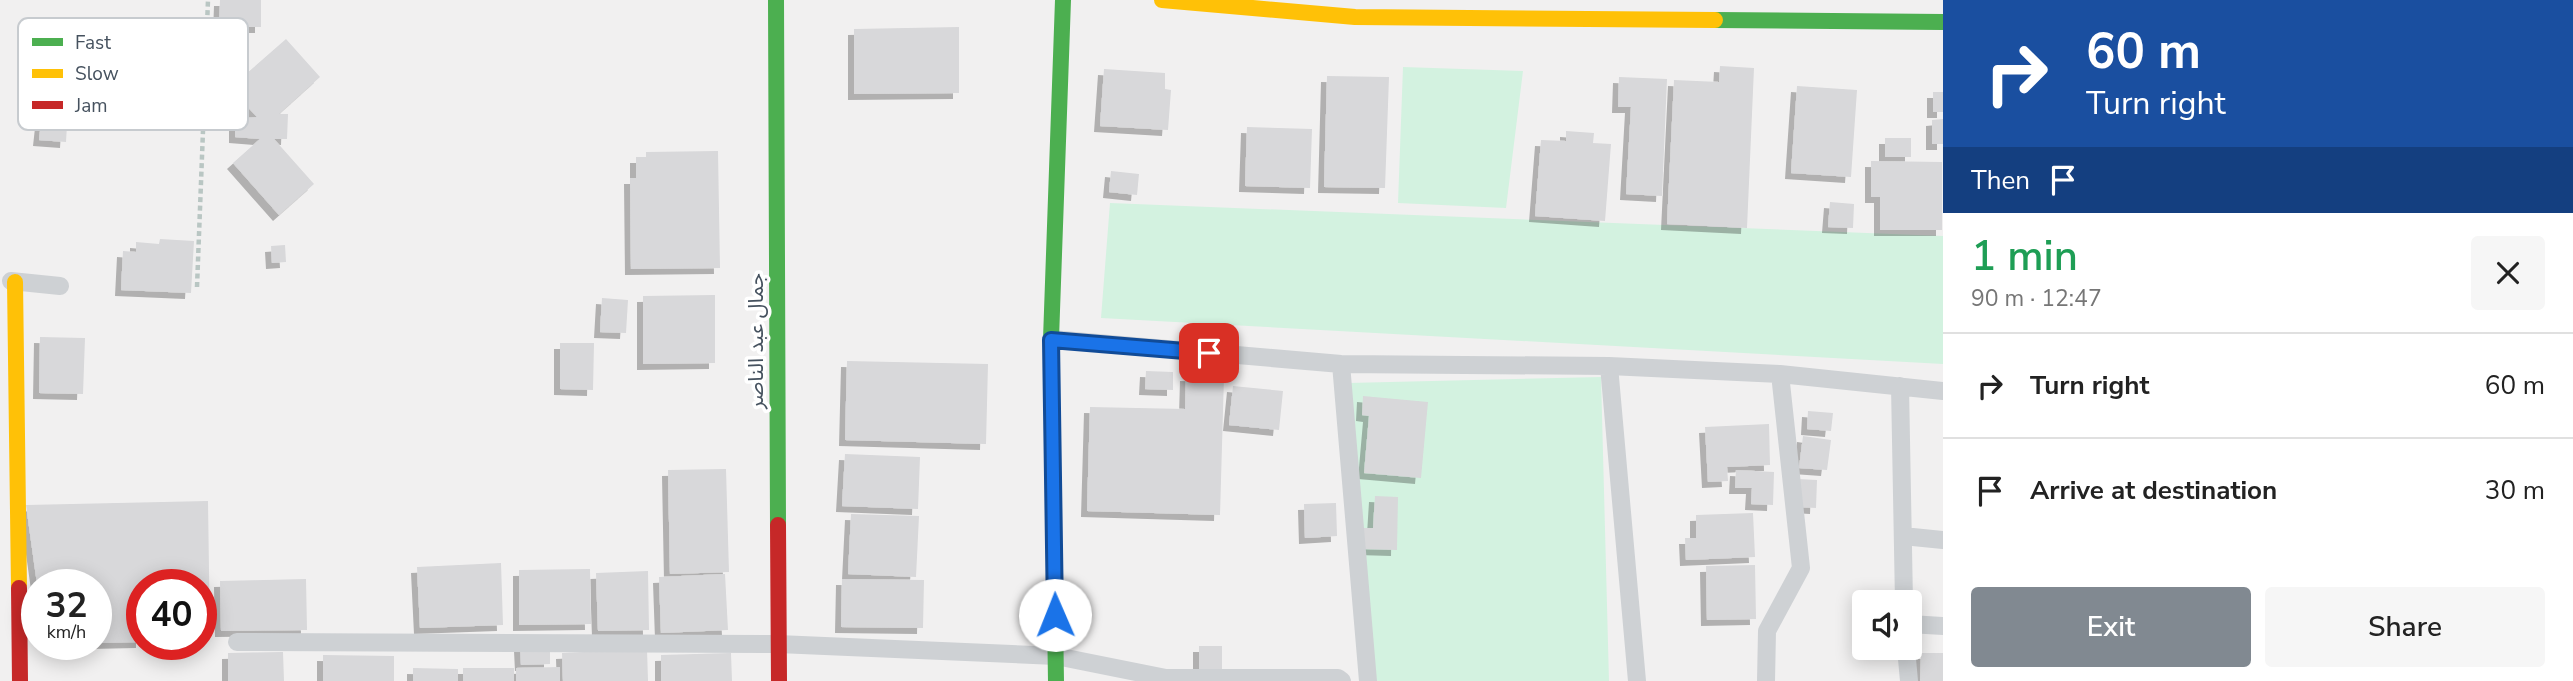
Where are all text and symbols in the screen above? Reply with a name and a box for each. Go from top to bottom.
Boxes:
legend [18,18,248,130]
text: 60 m [2086,18,2201,85]
icon: right [1971,28,2062,119]
text: Fast [75,30,111,56]
text: Slow [75,61,119,87]
text: Turn right [2086,82,2226,125]
text: Jam [74,93,108,119]
icon: arrive [2044,161,2082,199]
text: Then [1971,163,2030,198]
text: 1 min [1971,228,2078,285]
button: close [2471,236,2545,310]
street label: جمال عبد الناصر [742,273,770,410]
text: 90 m · 12:47 [1971,283,2102,314]
pin [1179,323,1239,383]
icon: arrive [1190,334,1228,372]
icon: right [1971,367,2009,405]
text: Turn right [2030,368,2149,403]
text: 60 m [2485,368,2545,403]
icon: arrive [1971,472,2009,510]
text: Arrive at destination [2030,473,2277,508]
text: 30 m [2485,473,2545,508]
speed limit sign: 40 [126,569,217,660]
position arrow [1018,578,1092,652]
text: 32 [45,582,88,629]
button: Exit [1971,587,2251,667]
button: Share [2265,587,2545,667]
map controls [1852,590,1922,660]
button: sound [1852,590,1922,660]
text: km/h [47,620,86,644]

